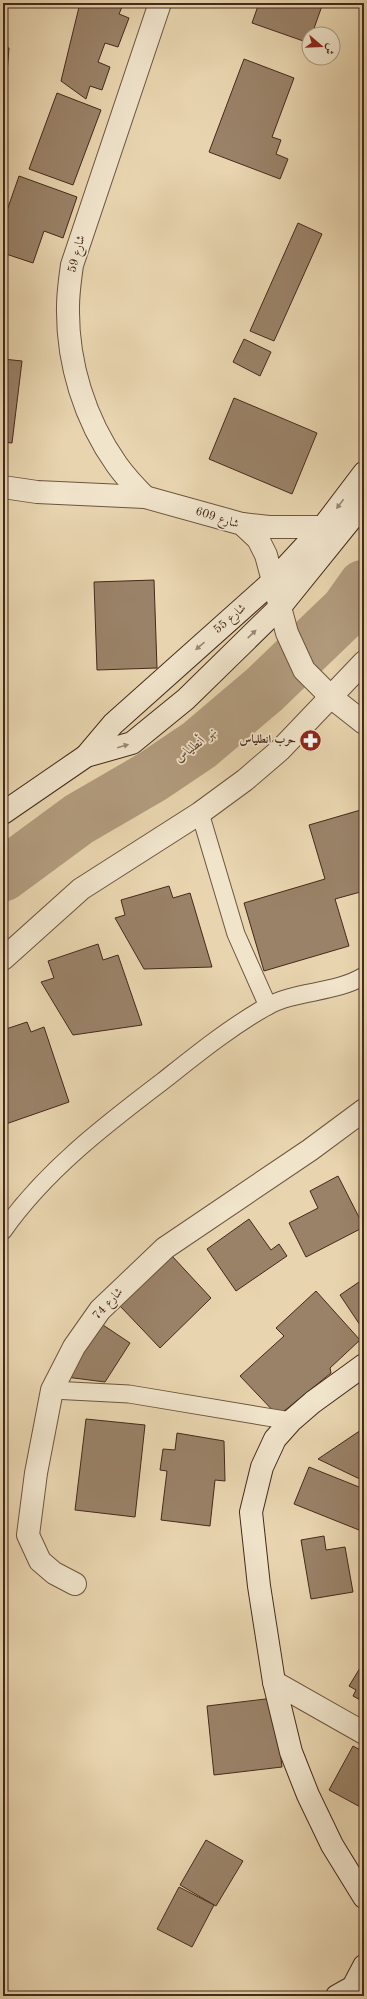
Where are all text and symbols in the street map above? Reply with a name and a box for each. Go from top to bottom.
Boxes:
north arrow [301,26,341,66]
text: ش [322,42,336,56]
street label: شارع 59 [65,234,92,275]
one-way arrow [337,499,345,509]
street label: شارع 609 [192,505,240,535]
street label: شارع 55 [211,601,251,639]
one-way arrow [247,629,257,638]
one-way arrow [194,641,205,650]
water label: نهر أنطلياس [171,723,220,766]
pharmacy icon: حرب انطلياس [298,727,324,753]
place label: حرب انطلياس [240,733,296,747]
one-way arrow [117,742,129,748]
street label: شارع 74 [91,1286,128,1325]

